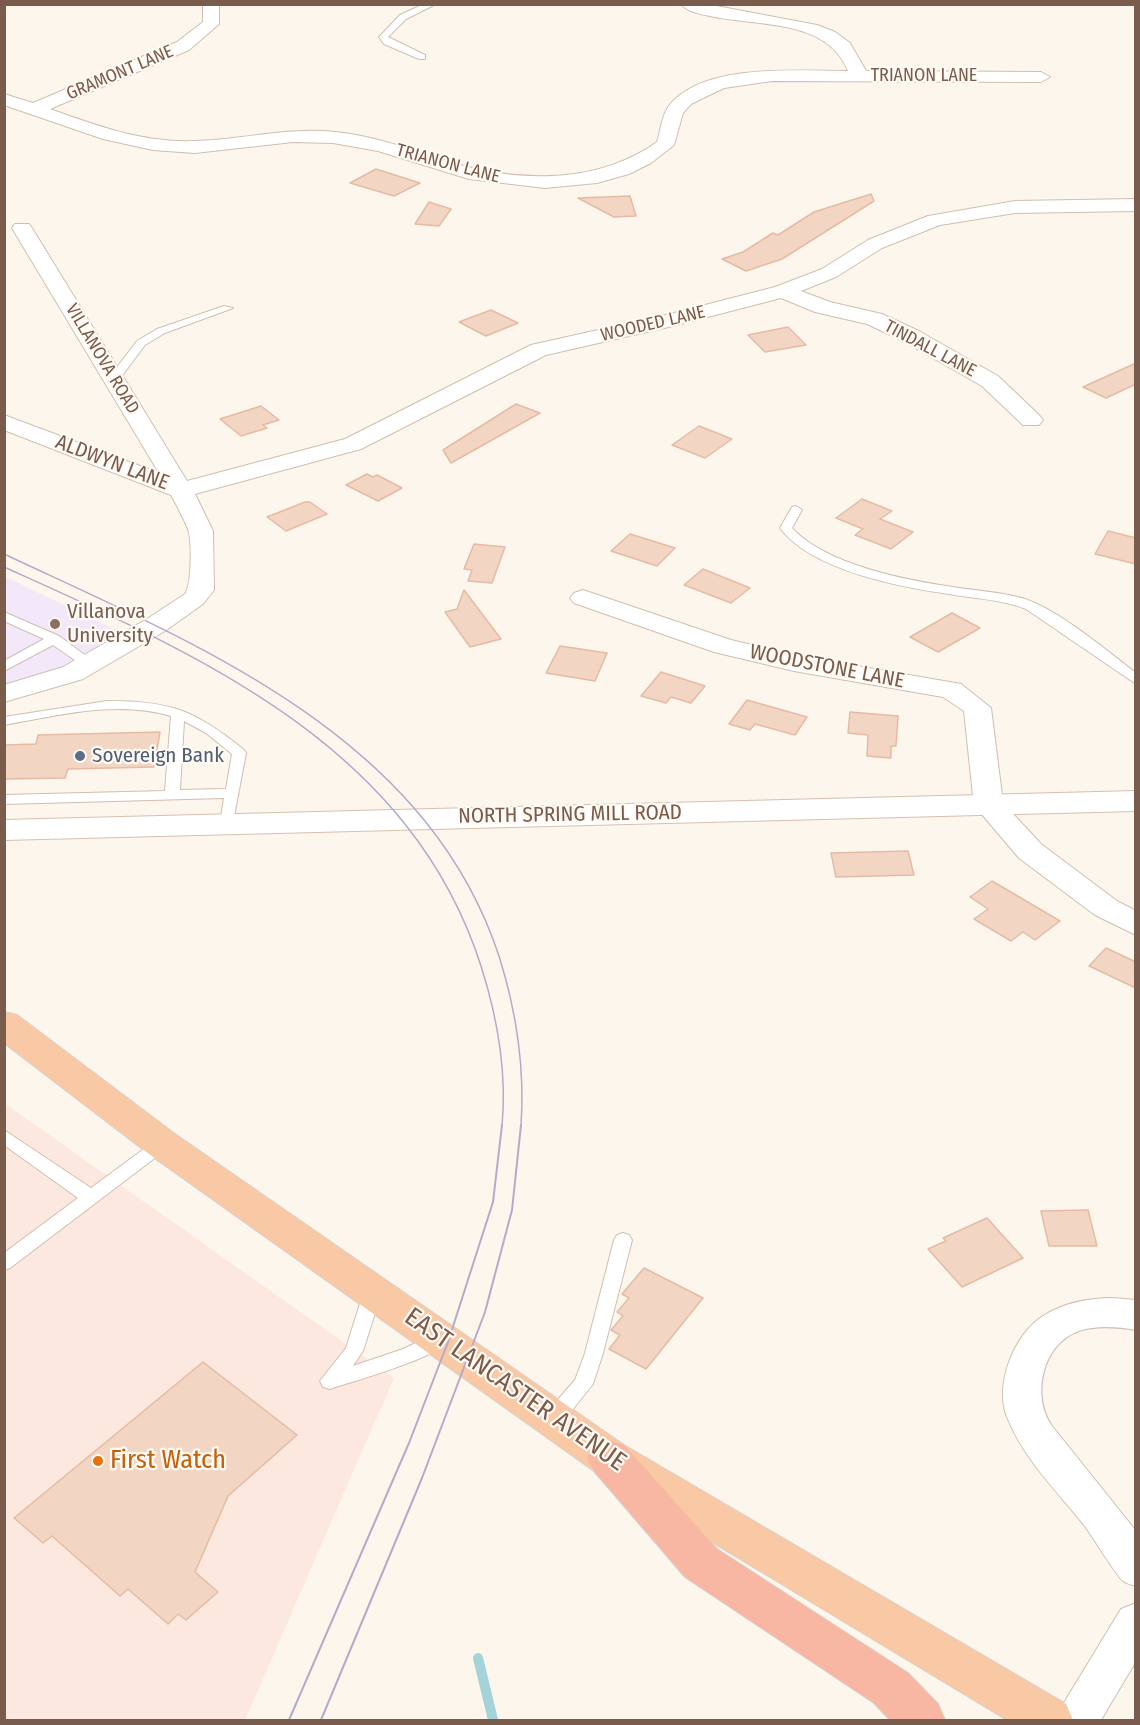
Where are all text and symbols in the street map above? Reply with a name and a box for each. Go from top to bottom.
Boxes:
street label: GRAMONT LANE [63,41,177,105]
street label: TRIANON LANE [871,65,977,87]
street label: TRIANON LANE [394,140,502,188]
street label: VILLANOVA ROAD [61,300,143,418]
street label: WOODED LANE [599,301,707,347]
street label: TINDALL LANE [880,316,980,382]
street label: ALDWYN LANE [52,430,172,496]
place label: Villanova University [67,599,153,649]
marker: Villanova University [48,617,62,631]
street label: WOODSTONE LANE [748,640,906,694]
place label: Sovereign Bank [92,743,224,769]
marker: Sovereign Bank [73,749,87,763]
street label: NORTH SPRING MILL ROAD [458,800,682,830]
street label: EAST LANCASTER AVENUE [398,1302,632,1478]
place label: First Watch [110,1445,226,1477]
marker: First Watch [91,1454,105,1468]

